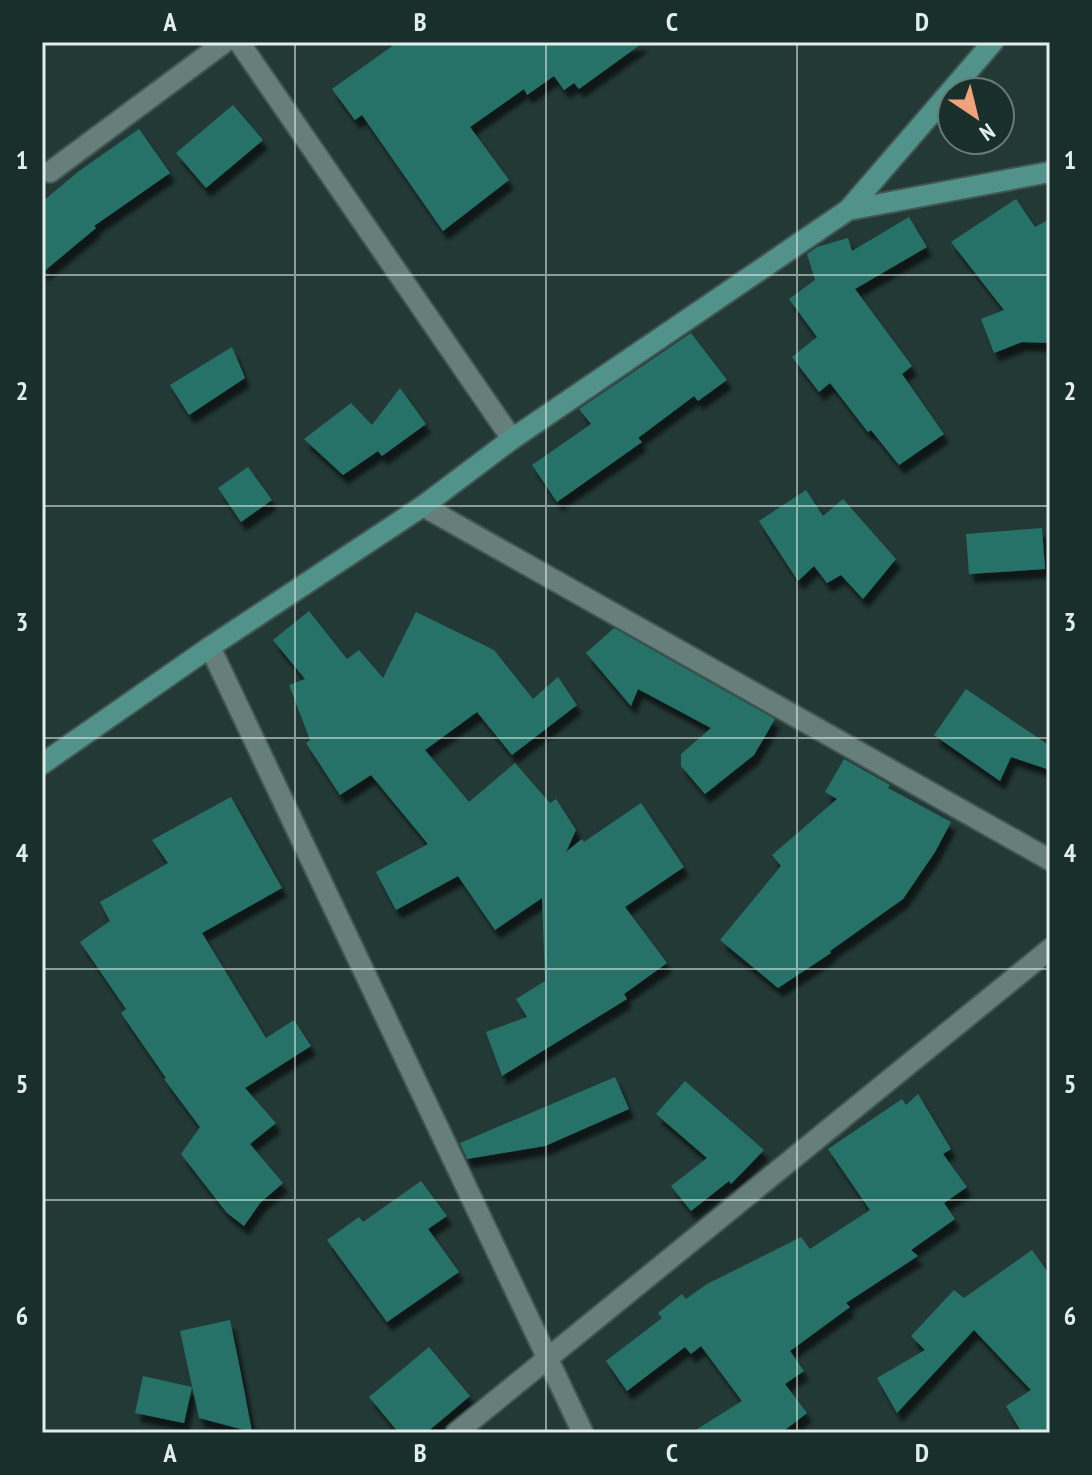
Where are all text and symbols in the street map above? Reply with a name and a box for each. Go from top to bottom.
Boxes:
text: A [162,5,177,38]
text: B [414,5,427,38]
text: C [666,5,678,38]
text: D [915,5,929,38]
north arrow [936,76,1016,156]
text: N [975,118,1000,147]
text: 1 [16,143,28,176]
text: 1 [1064,143,1076,176]
text: 2 [16,374,28,407]
text: 2 [1064,374,1076,407]
text: 3 [16,605,28,638]
text: 3 [1064,605,1076,638]
text: 4 [16,836,29,869]
text: 4 [1064,836,1077,869]
text: 5 [16,1067,28,1100]
text: 5 [1064,1067,1076,1100]
text: 6 [16,1299,28,1332]
text: 6 [1064,1299,1076,1332]
text: A [162,1436,177,1469]
text: B [414,1436,427,1469]
text: C [666,1436,678,1469]
text: D [915,1436,929,1469]

